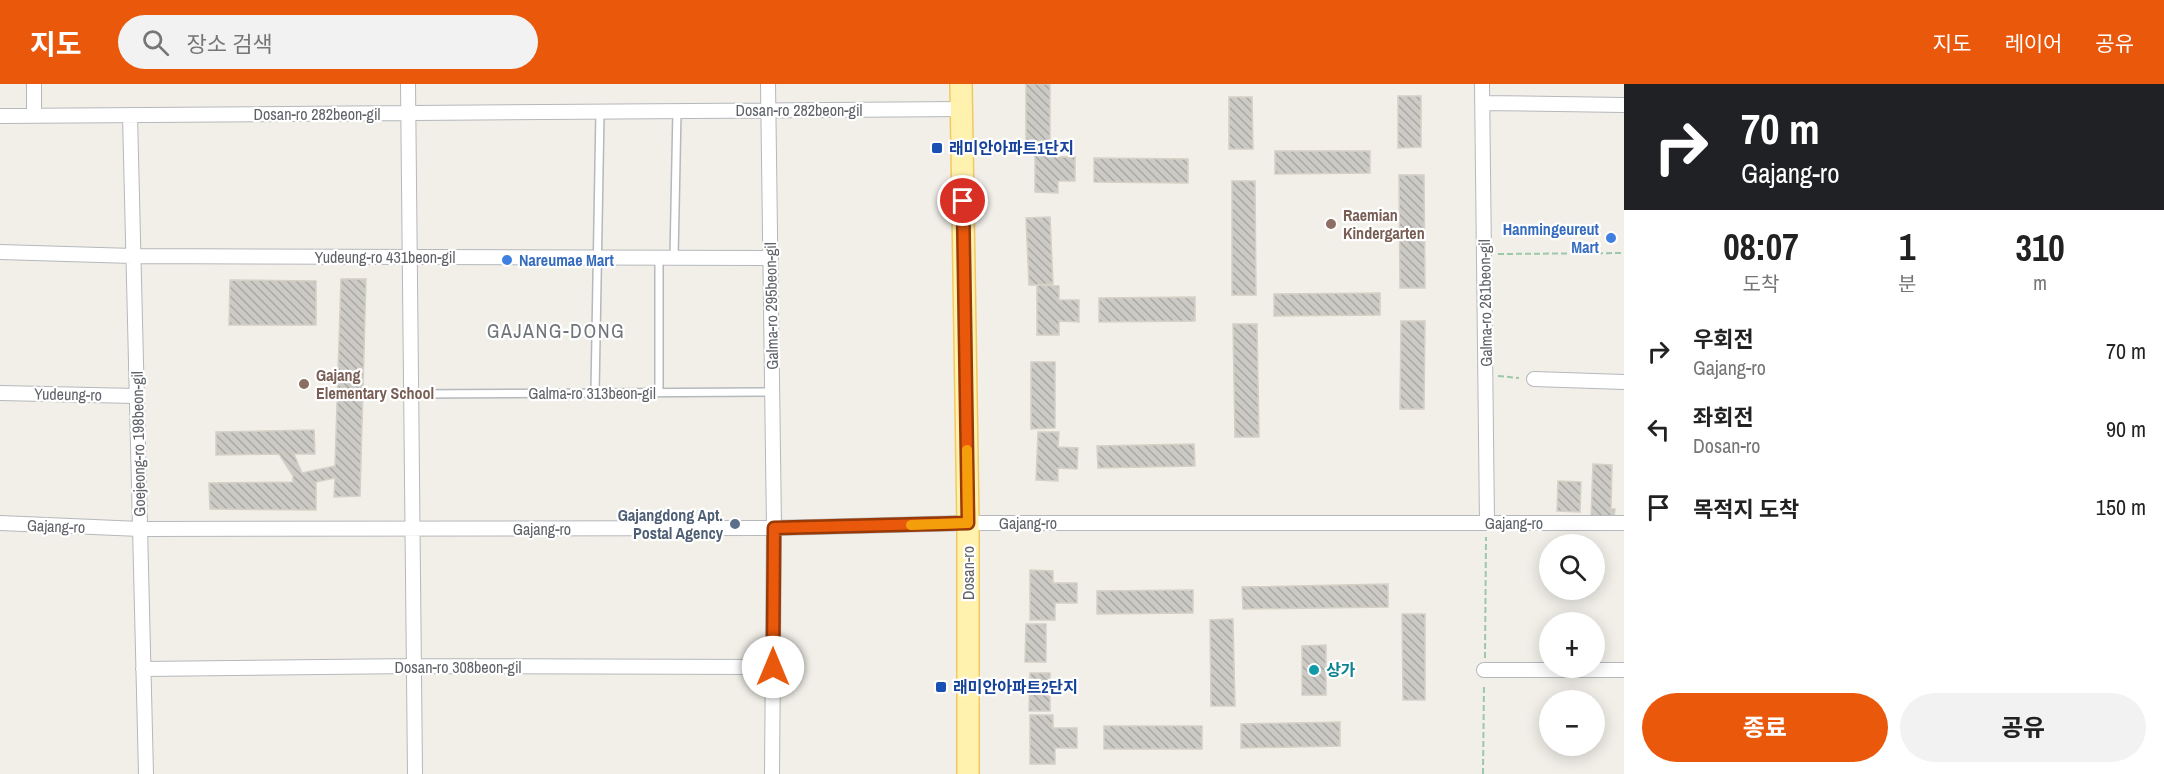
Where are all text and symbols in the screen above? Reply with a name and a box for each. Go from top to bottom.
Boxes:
search box [118,15,538,69]
text: 지도 [30,25,82,63]
icon: search [139,26,172,59]
text: 장소 검색 [187,29,273,59]
text: 지도 [1933,29,1971,58]
text: 레이어 [2004,29,2062,58]
text: 공유 [2095,29,2134,58]
street label: Dosan-ro 282beon-gil [736,99,863,121]
text: 70 m [1741,101,1820,157]
street label: Dosan-ro 282beon-gil [254,103,381,125]
icon: right [1642,108,1720,186]
place label: 래미안아파트1단지 [949,137,1074,159]
marker: 래미안아파트1단지 [930,141,944,155]
text: Gajang-ro [1741,155,1839,191]
pin [937,175,988,226]
icon: arrive [946,184,979,217]
place label: Raemian Kindergarten [1343,204,1425,244]
marker: Raemian Kindergarten [1324,217,1338,231]
place label: Hanmingeureut Mart [1503,218,1600,258]
text: 08:07 [1723,223,1799,271]
text: 1 [1899,223,1915,271]
text: 310 [2016,224,2065,272]
marker: Hanmingeureut Mart [1604,231,1618,245]
street label: Galma-ro 261beon-gil [1473,239,1497,367]
street label: Galma-ro 295beon-gil [759,242,783,370]
street label: Yudeung-ro 431beon-gil [315,246,455,268]
place label: Nareumae Mart [519,249,614,271]
marker: Nareumae Mart [500,253,514,267]
text: m [2033,269,2047,296]
text: 도착 [1743,270,1779,297]
text: 분 [1898,270,1916,297]
district label: GAJANG-DONG [487,317,625,344]
text: 우회전 [1693,324,1754,354]
icon: right [1642,335,1675,368]
text: 70 m [2106,336,2146,366]
text: Gajang-ro [1693,354,1766,381]
place label: Gajang Elementary School [316,364,434,404]
street label: Goejeong-ro 198beon-gil [126,371,150,517]
marker: Gajang Elementary School [297,377,311,391]
street label: Yudeung-ro [34,382,102,406]
street label: Galma-ro 313beon-gil [528,382,656,404]
text: 좌회전 [1693,402,1754,432]
icon: left [1642,413,1675,446]
text: 90 m [2106,414,2146,444]
text: Dosan-ro [1693,432,1760,459]
icon: arrive [1642,491,1675,524]
text: 150 m [2096,492,2146,522]
text: 목적지 도착 [1693,494,1799,524]
place label: Gajangdong Apt. Postal Agency [618,504,724,544]
street label: Gajang-ro [999,512,1057,534]
street label: Gajang-ro [1485,512,1543,534]
street label: Gajang-ro [26,514,86,538]
marker: Gajangdong Apt. Postal Agency [728,517,742,531]
street label: Gajang-ro [513,518,571,540]
map controls [1539,534,1605,756]
button: search [1539,534,1605,600]
street label: Dosan-ro [957,546,979,600]
button: + [1539,612,1605,678]
position arrow [741,635,805,699]
street label: Dosan-ro 308beon-gil [395,656,522,678]
place label: 상가 [1326,659,1356,681]
marker: 상가 [1307,663,1321,677]
place label: 래미안아파트2단지 [953,676,1078,698]
marker: 래미안아파트2단지 [934,680,948,694]
button: − [1539,690,1605,756]
button: 종료 [1642,693,1888,762]
button: 공유 [1900,693,2146,762]

